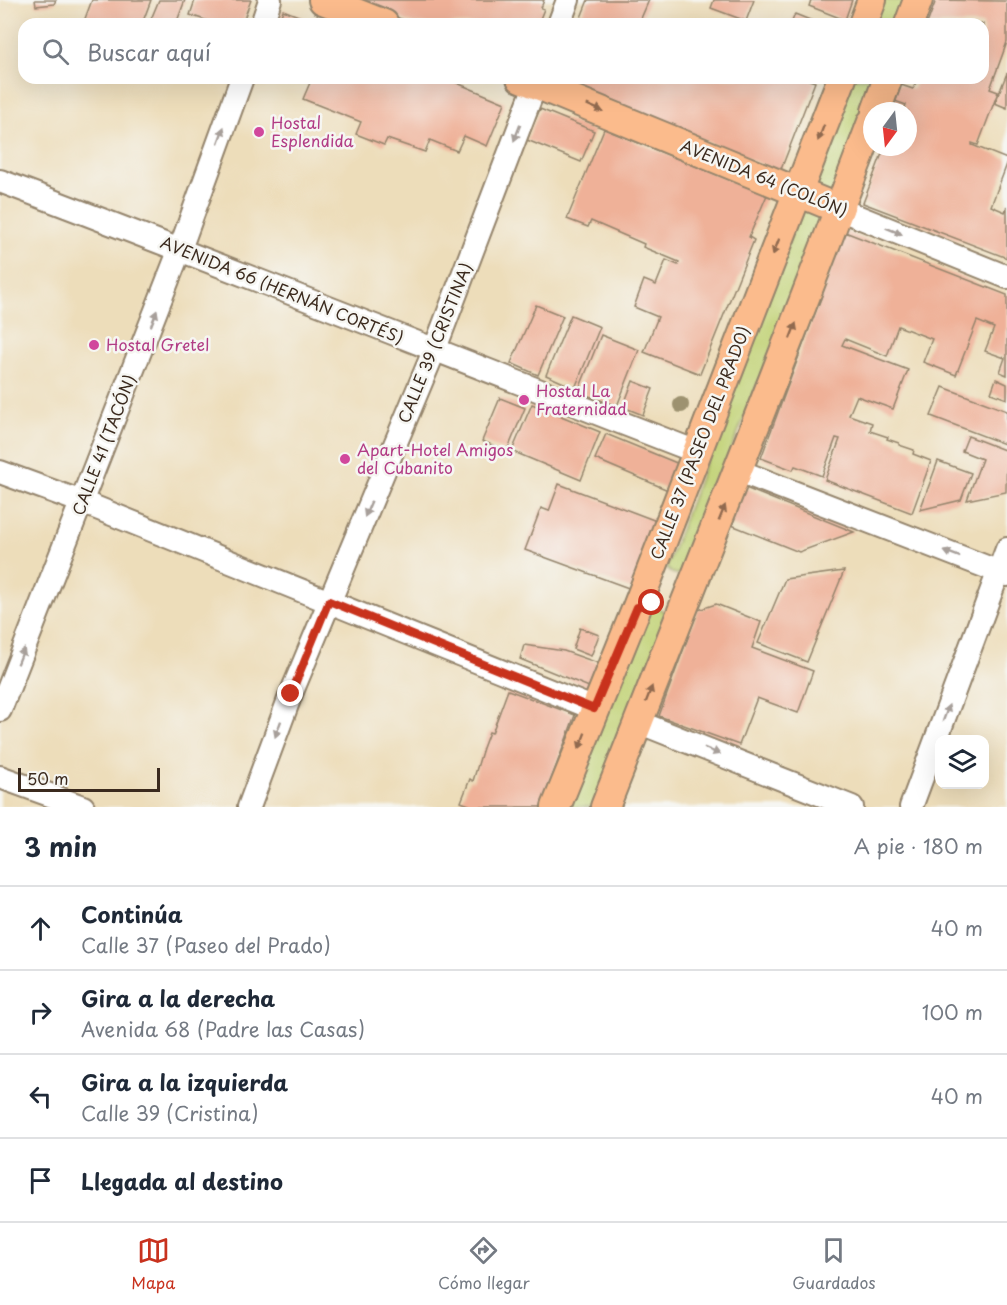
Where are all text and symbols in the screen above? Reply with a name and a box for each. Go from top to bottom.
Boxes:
search box [18,18,989,84]
icon: search [39,35,72,68]
text: Buscar aquí [87,35,211,68]
north arrow [863,102,917,156]
one-way arrow [586,103,604,113]
place label: Hostal Esplendida [271,110,354,152]
one-way arrow [512,124,522,142]
one-way arrow [815,124,825,142]
marker: Hostal Esplendida [252,125,266,139]
one-way arrow [217,126,227,144]
street label: AVENIDA 64 (COLÓN) [677,133,851,222]
one-way arrow [885,226,903,236]
street label: AVENIDA 66 (HERNÁN CORTÉS) [157,229,407,349]
one-way arrow [771,238,780,256]
street label: CALLE 39 (CRISTINA) [391,259,477,426]
one-way arrow [149,308,159,326]
street label: CALLE 37 (PASEO DEL PRADO) [643,322,755,563]
one-way arrow [788,322,798,340]
place label: Hostal Gretel [106,332,209,356]
marker: Hostal Gretel [87,338,101,352]
street label: CALLE 41 (TACÓN) [65,371,141,519]
place label: Hostal La Fraternidad [536,378,627,420]
marker: Hostal La Fraternidad [517,393,531,407]
place label: Apart-Hotel Amigos del Cubanito [357,437,513,479]
marker: Apart-Hotel Amigos del Cubanito [338,452,352,466]
one-way arrow [362,500,372,518]
one-way arrow [718,504,727,522]
one-way arrow [943,549,961,559]
route start [638,589,664,615]
one-way arrow [17,647,27,665]
route end [277,680,303,706]
one-way arrow [645,685,654,703]
one-way arrow [942,704,951,722]
one-way arrow [273,720,283,738]
one-way arrow [577,732,586,750]
map controls [935,735,989,789]
button: layers [935,735,989,789]
one-way arrow [703,747,721,757]
scale bar [18,765,160,792]
text: 50 m [27,766,68,790]
text: 3 min [24,827,97,866]
text: A pie · 180 m [854,831,983,861]
text: Continúa [81,897,183,930]
icon: ahead [24,912,57,945]
text: 40 m [931,913,983,943]
text: Calle 37 (Paseo del Prado) [81,930,331,960]
text: Gira a la derecha [81,981,275,1014]
icon: right [24,996,57,1029]
text: 100 m [922,997,983,1027]
text: Avenida 68 (Padre las Casas) [81,1014,365,1044]
text: Gira a la izquierda [81,1065,288,1098]
icon: left [24,1080,57,1113]
text: 40 m [931,1081,983,1111]
text: Calle 39 (Cristina) [81,1098,258,1128]
icon: arrive [24,1164,57,1197]
text: Llegada al destino [81,1164,283,1197]
tab: Mapa [131,1234,175,1294]
tab: Cómo llegar [438,1234,530,1294]
tab: Guardados [792,1234,876,1294]

